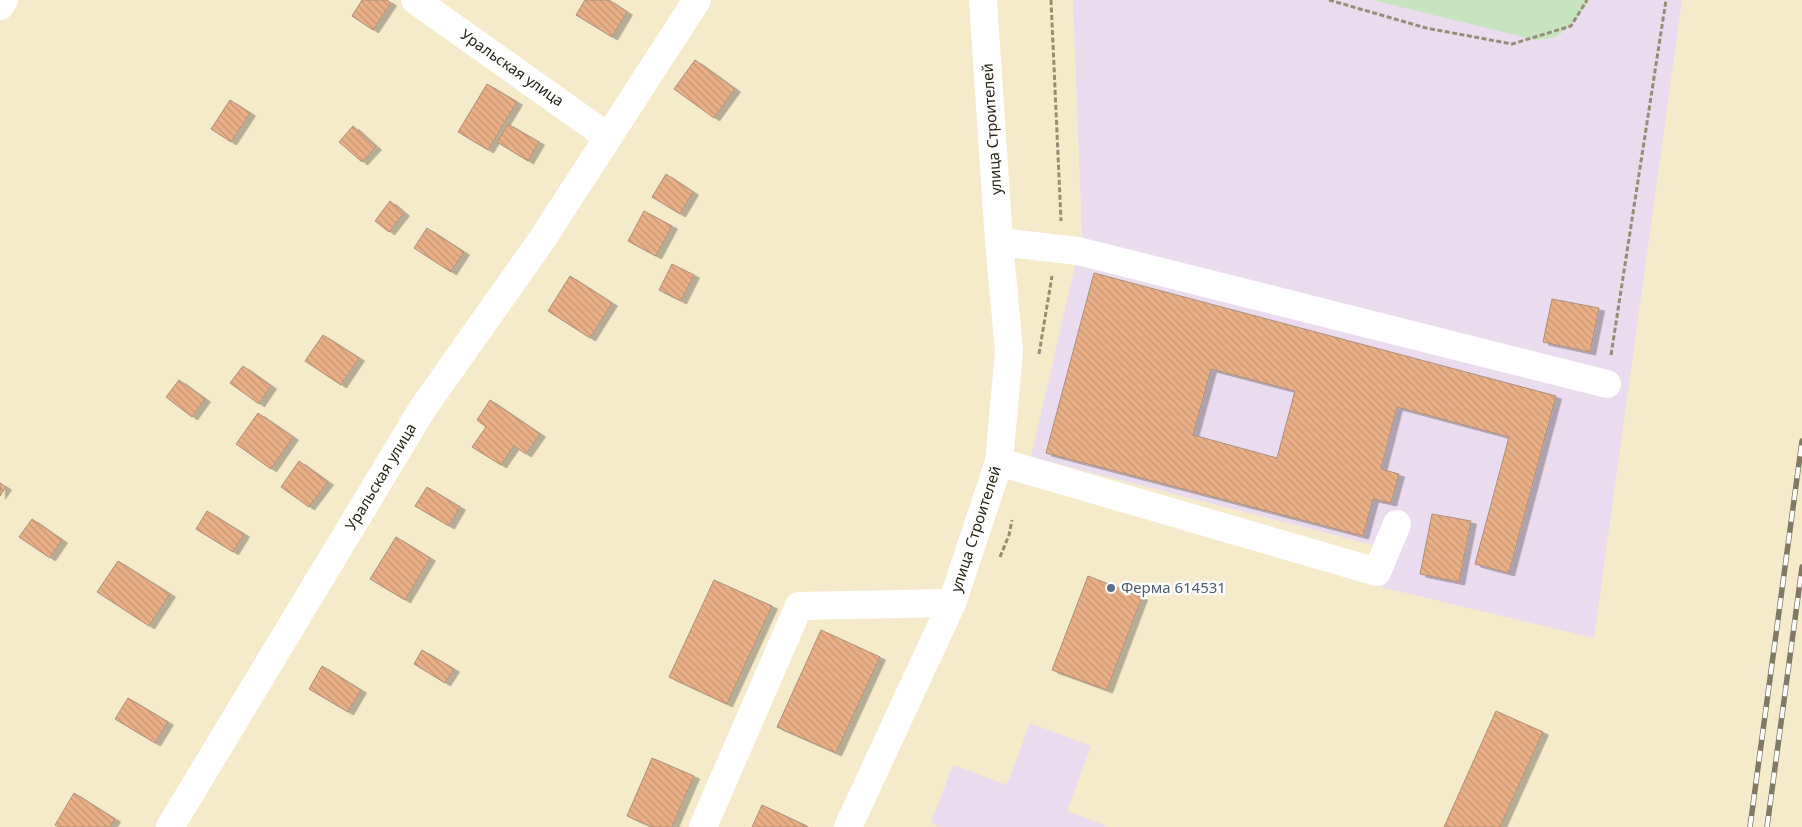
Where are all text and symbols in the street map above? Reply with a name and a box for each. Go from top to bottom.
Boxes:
street label: Уральская улица [457,24,568,110]
street label: улица Строителей [976,63,1006,196]
street label: Уральская улица [340,419,420,534]
street label: улица Строителей [945,463,1005,594]
place label: Ферма 614531 [1121,577,1226,597]
marker: Ферма 614531 [1105,582,1117,594]

